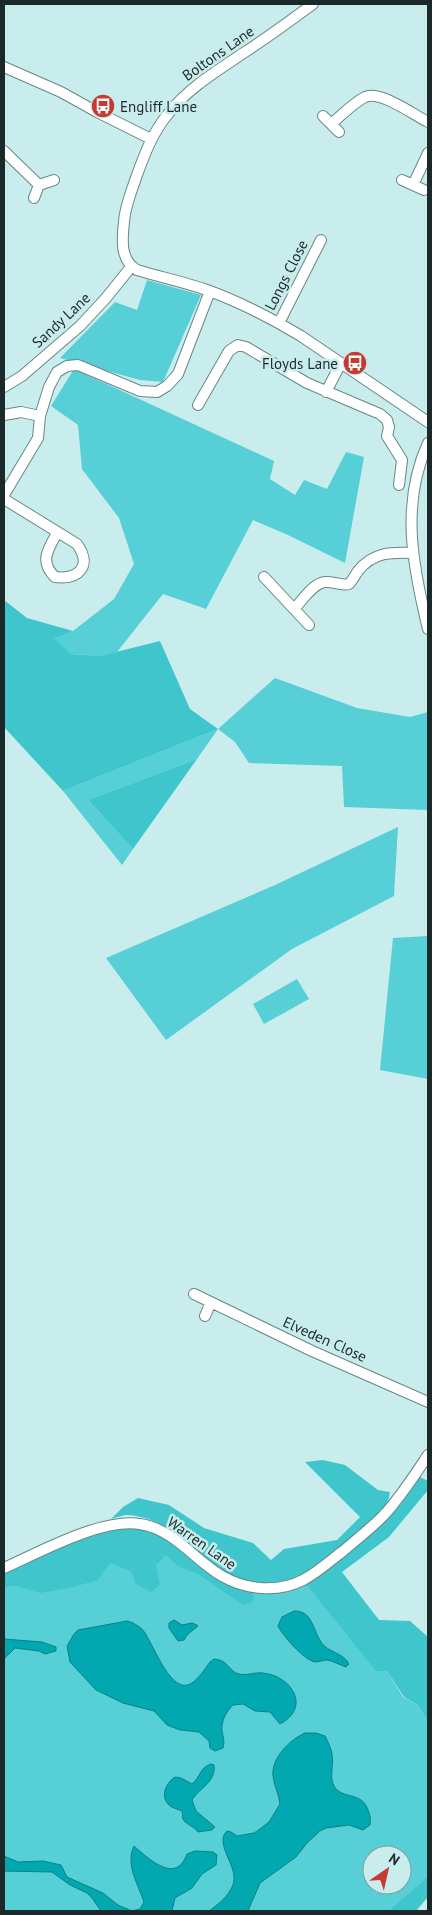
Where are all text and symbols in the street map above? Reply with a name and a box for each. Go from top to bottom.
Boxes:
street label: Boltons Lane [178,21,258,85]
bus stop icon: Engliff Lane [90,93,116,119]
place label: Engliff Lane [120,97,197,116]
street label: Longs Close [260,237,312,313]
street label: Sandy Lane [28,288,94,352]
bus stop icon: Floyds Lane [342,350,368,376]
place label: Floyds Lane [262,354,338,373]
street label: Elveden Close [280,1312,370,1366]
street label: Warren Lane [164,1512,240,1574]
north arrow [362,1845,412,1895]
text: N [385,1849,403,1869]

